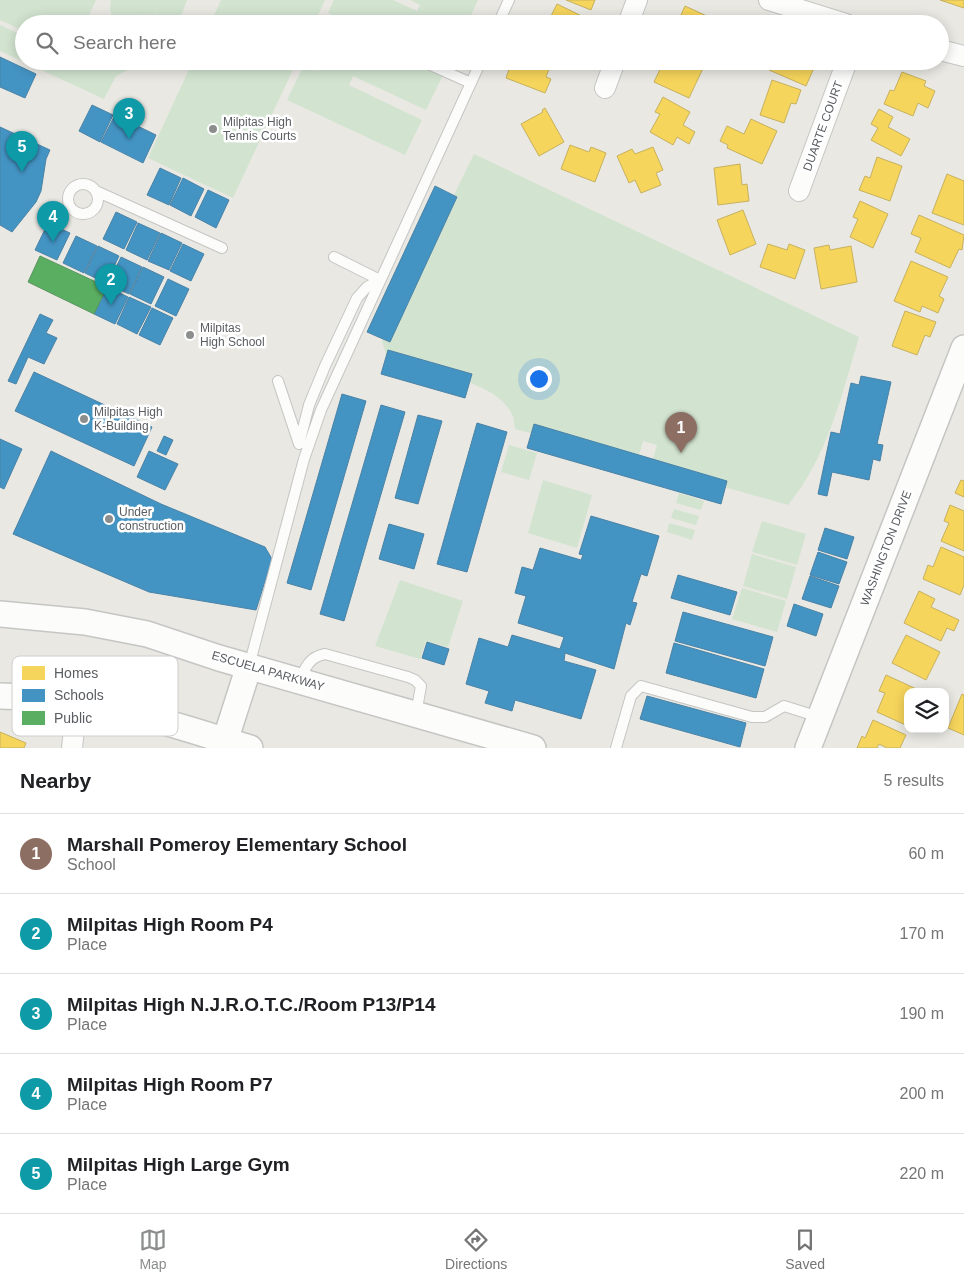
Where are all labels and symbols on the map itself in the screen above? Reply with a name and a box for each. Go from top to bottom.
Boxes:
street label: DUARTE COURT [800,78,846,173]
pin: 3 [113,98,145,139]
place label: Milpitas High Tennis Courts [223,115,296,143]
marker: Milpitas High Tennis Courts [207,123,219,135]
pin: 5 [6,131,38,172]
pin: 4 [37,201,69,242]
pin: 2 [95,264,127,305]
place label: Milpitas High School [200,321,265,349]
marker: Milpitas High School [184,329,196,341]
your location [526,366,552,392]
place label: Milpitas High K-Building [94,405,163,433]
pin: 1 [665,412,697,453]
marker: Milpitas High K-Building [78,413,90,425]
street label: WASHINGTON DRIVE [858,489,914,607]
place label: Under construction [119,505,184,533]
marker: Under construction [103,513,115,525]
street label: ESCUELA PARKWAY [210,648,326,694]
legend [12,656,178,736]
text: Homes [54,665,98,681]
text: Schools [54,687,104,703]
text: Public [54,710,92,726]

